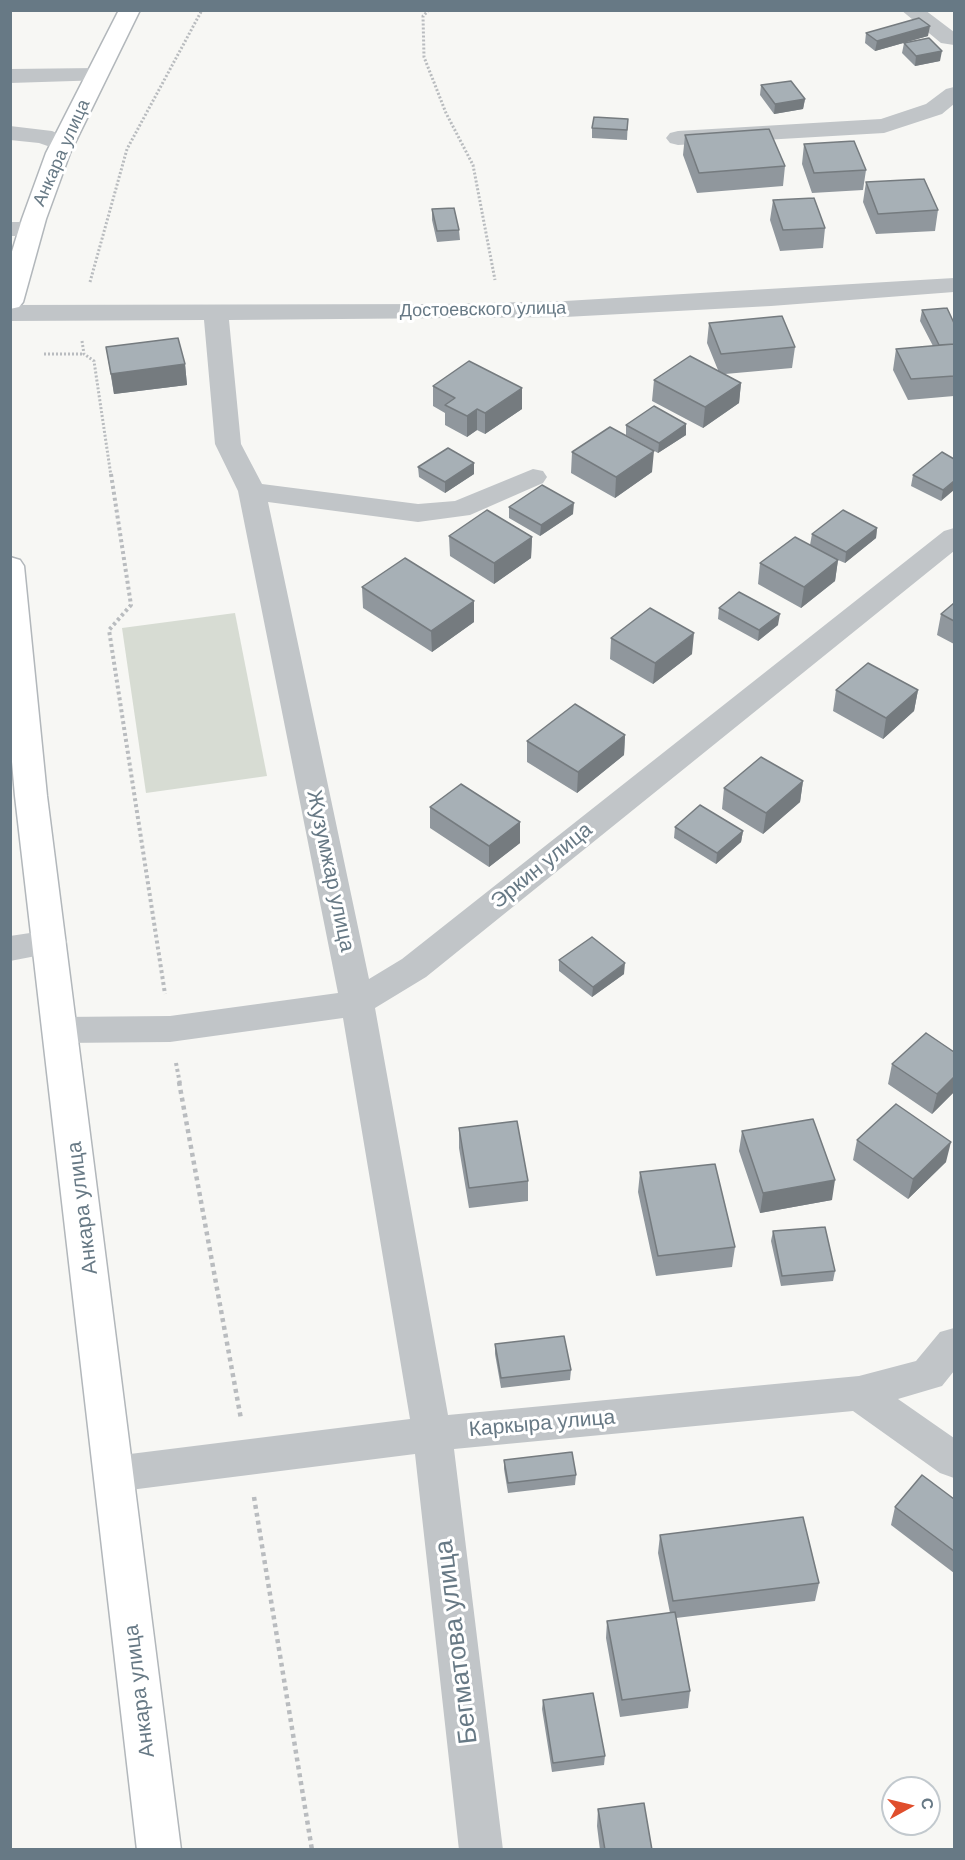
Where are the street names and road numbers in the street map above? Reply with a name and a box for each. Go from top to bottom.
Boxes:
street label: Анкара улица [29,96,95,210]
street label: Достоевского улица [400,298,566,322]
street label: Жузумжар улица [301,788,359,954]
street label: Эркин улица [486,818,598,914]
street label: Анкара улица [62,1140,104,1276]
street label: Каркыра улица [468,1405,616,1443]
street label: Бегматова улица [429,1538,485,1746]
street label: Анкара улица [119,1623,161,1759]

